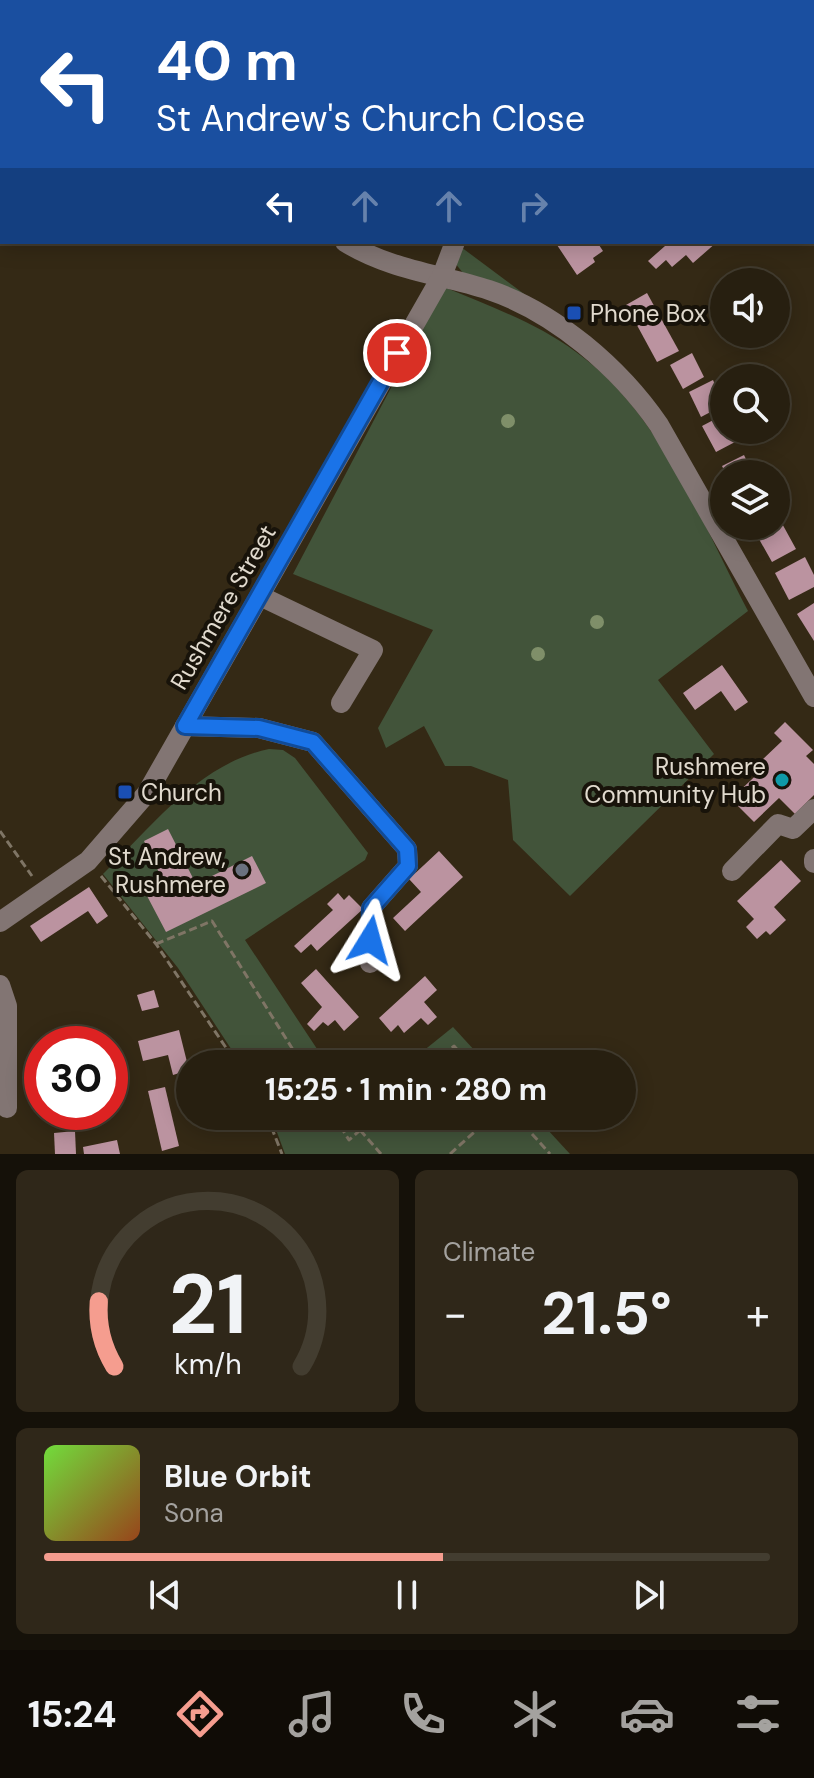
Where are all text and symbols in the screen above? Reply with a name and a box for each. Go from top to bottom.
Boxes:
text: 40 m [156,24,298,97]
icon: left [24,32,128,136]
text: St Andrew's Church Close [156,95,585,142]
icon: left [259,184,303,228]
icon: ahead [343,184,387,228]
icon: ahead [427,184,471,228]
icon: right [511,184,555,228]
map controls [710,268,790,540]
button: sound [710,268,790,348]
place label: Phone Box [590,298,706,329]
marker: Phone Box [565,304,583,322]
pin [363,319,431,387]
icon: arrive [375,331,419,375]
button: search [710,364,790,444]
button: layers [710,460,790,540]
street label: Rushmere Street [163,519,283,695]
place label: Rushmere Community Hub [584,751,766,810]
marker: Rushmere Community Hub [773,771,791,789]
place label: Church [141,777,222,808]
marker: Church [116,783,134,801]
place label: St Andrew, Rushmere [108,841,226,900]
marker: St Andrew, Rushmere [233,861,251,879]
position arrow [328,898,412,982]
speed limit sign: 30 [24,1026,128,1130]
text: 15:25 · 1 min · 280 m [265,1070,547,1109]
text: Climate [443,1235,535,1269]
text: 21 [168,1250,247,1359]
text: 21.5° [541,1274,672,1353]
text: − [443,1285,467,1343]
text: + [746,1285,770,1343]
text: km/h [174,1346,241,1383]
text: Blue Orbit [164,1457,311,1496]
text: Sona [164,1496,224,1530]
icon: previous [143,1573,187,1617]
icon: pause [385,1573,429,1617]
icon: next [627,1573,671,1617]
icon: directions [172,1686,228,1742]
icon: music [284,1686,340,1742]
icon: phone [395,1686,451,1742]
icon: climate [507,1686,563,1742]
icon: car [619,1686,675,1742]
icon: filters [730,1686,786,1742]
text: 15:24 [28,1691,116,1738]

